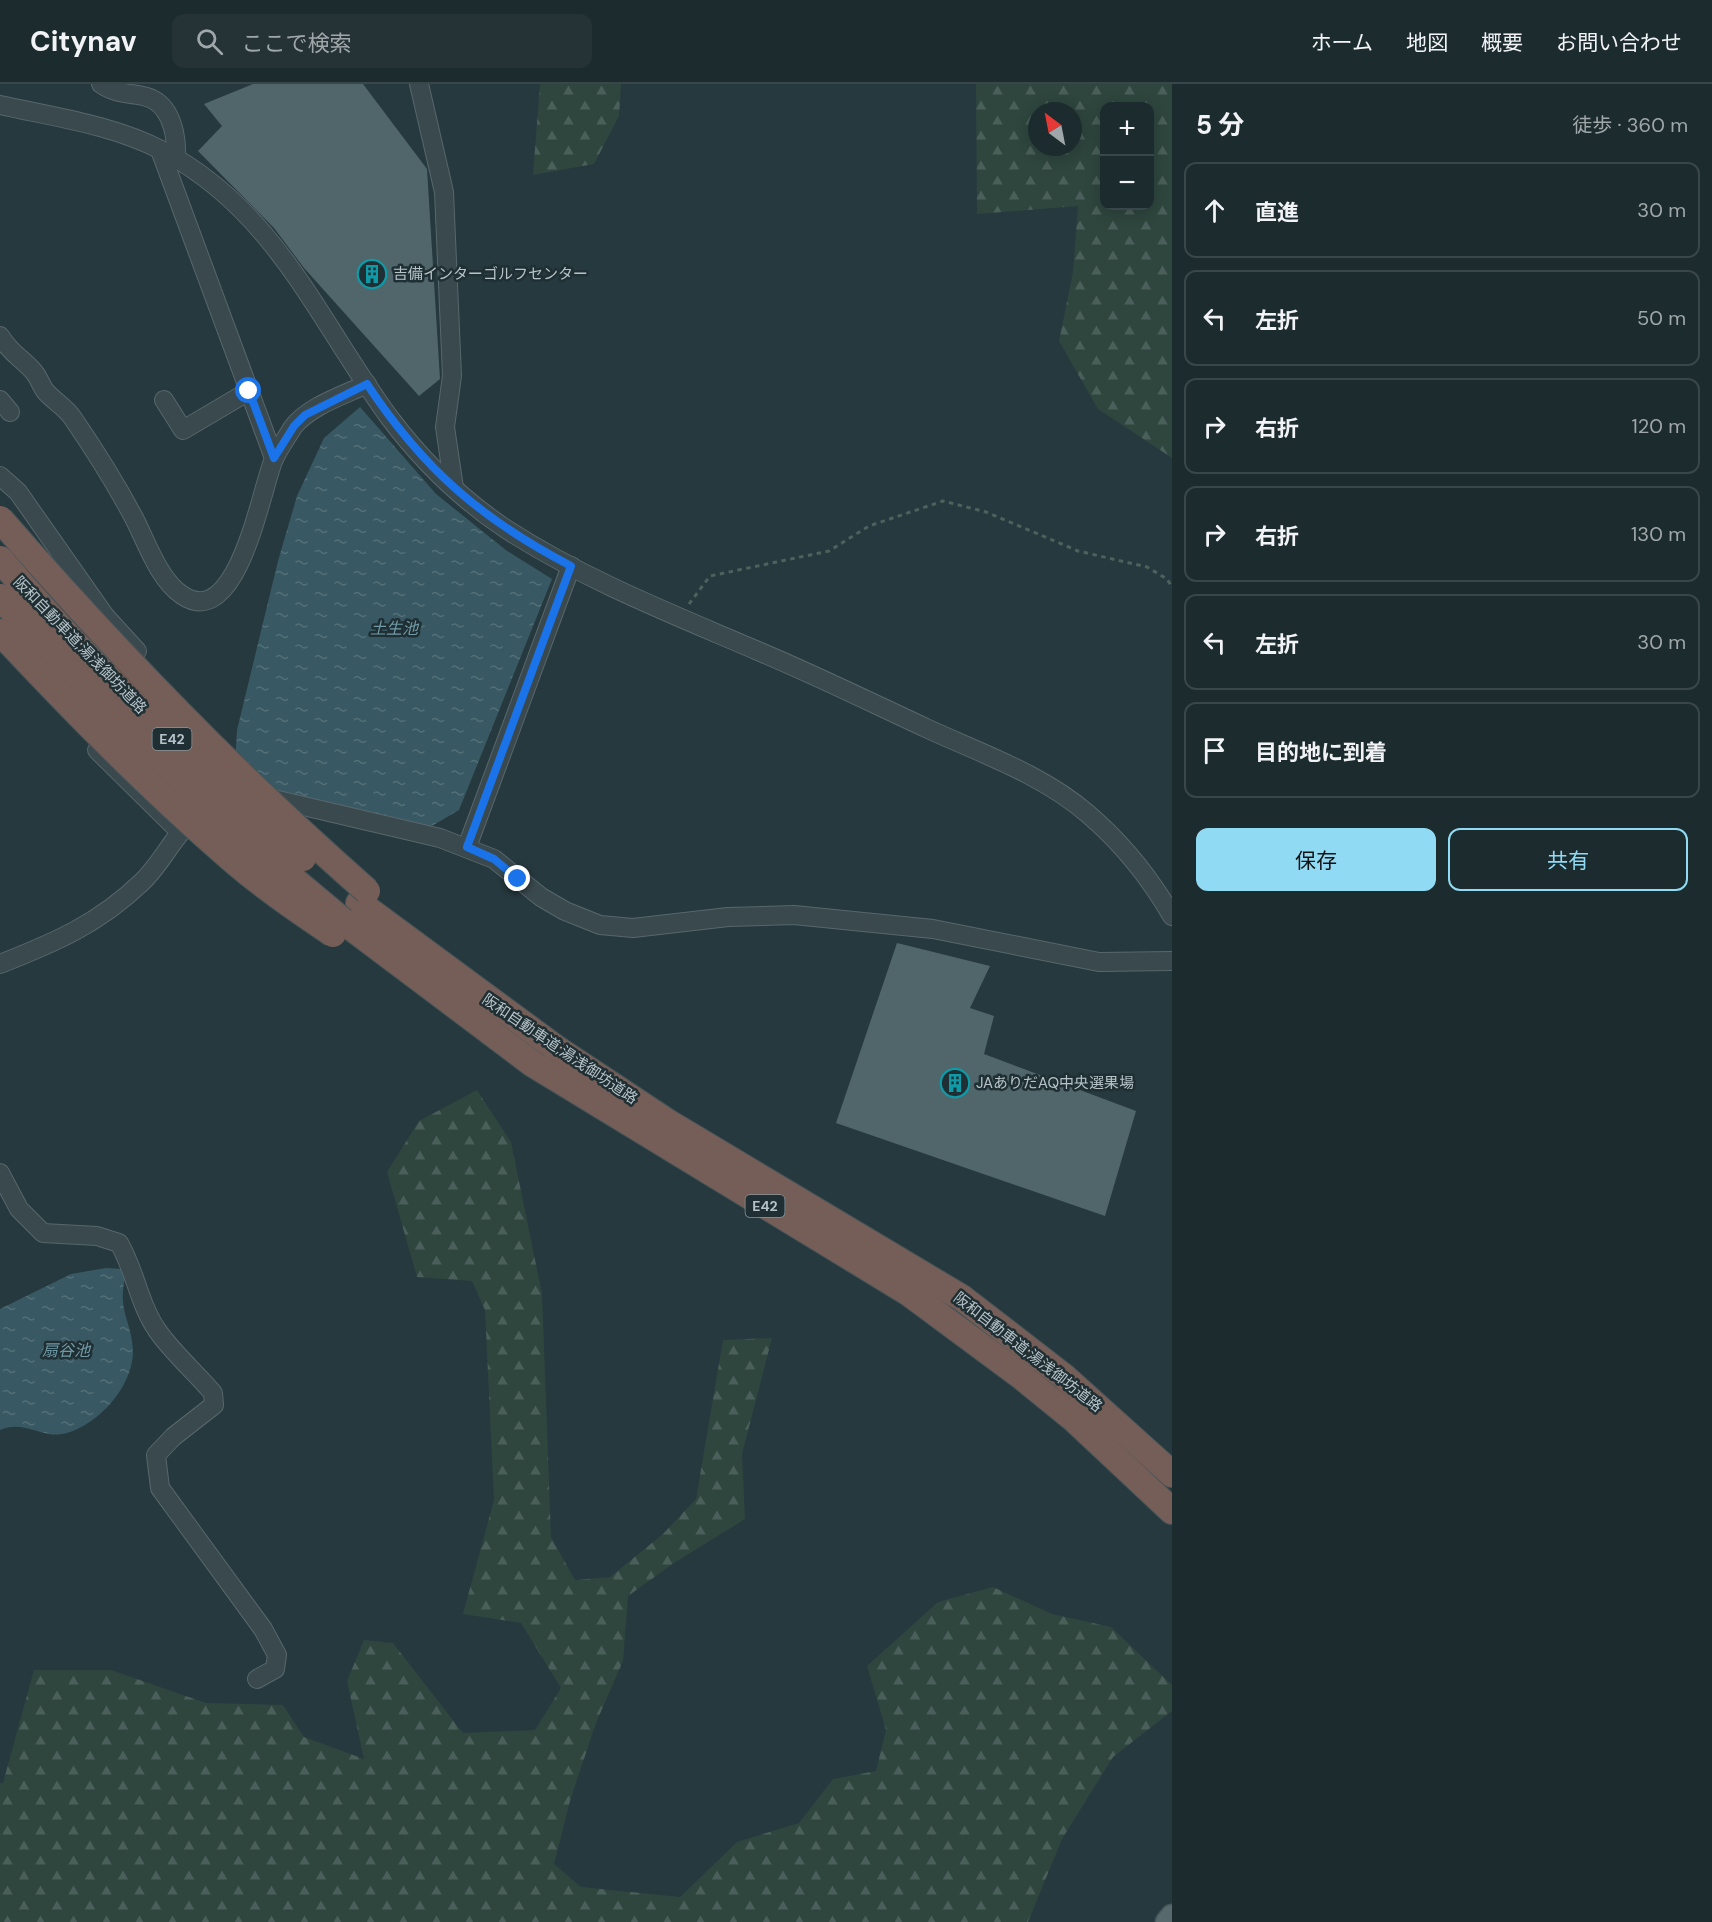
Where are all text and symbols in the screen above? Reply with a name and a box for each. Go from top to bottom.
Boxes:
search box [172,14,592,68]
text: Citynav [30,23,136,60]
icon: search [193,25,226,58]
text: ここで検索 [241,29,351,58]
text: ホーム [1311,29,1373,57]
text: 地図 [1406,29,1448,57]
text: 概要 [1481,29,1523,57]
text: お問い合わせ [1556,29,1682,57]
north arrow [1028,102,1082,156]
map controls [1100,102,1154,210]
button: + [1100,102,1154,156]
text: 5 分 [1196,108,1244,142]
text: 徒歩 · 360 m [1572,112,1688,138]
button: − [1100,156,1154,210]
icon: ahead [1198,194,1231,227]
text: 30 m [1637,197,1686,223]
text: 直進 [1255,198,1299,227]
building icon: 吉備インターゴルフセンター [356,258,388,290]
place label: 吉備インターゴルフセンター [393,264,588,284]
icon: left [1198,302,1231,335]
text: 50 m [1637,305,1686,331]
text: 左折 [1255,306,1299,335]
route start [235,377,261,403]
icon: right [1198,410,1231,443]
text: 120 m [1632,413,1686,439]
text: 右折 [1255,414,1299,443]
icon: right [1198,518,1231,551]
text: 130 m [1631,521,1686,547]
text: 右折 [1255,522,1299,551]
street label: 阪和自動車道;湯浅御坊道路 [9,572,151,718]
water label: 土生池 [370,618,420,639]
icon: left [1198,626,1231,659]
text: 30 m [1637,629,1686,655]
text: 左折 [1255,630,1299,659]
road number: E42 [152,728,192,750]
icon: arrive [1198,734,1231,767]
text: 目的地に到着 [1255,738,1387,767]
button: 保存 [1196,828,1436,891]
button: 共有 [1448,828,1688,891]
route end [504,865,530,891]
street label: 阪和自動車道;湯浅御坊道路 [478,989,642,1109]
building icon: JAありだAQ中央選果場 [939,1067,971,1099]
place label: JAありだAQ中央選果場 [976,1073,1134,1093]
road number: E42 [746,1195,784,1217]
street label: 阪和自動車道;湯浅御坊道路 [950,1288,1106,1416]
water label: 扇谷池 [42,1340,92,1361]

